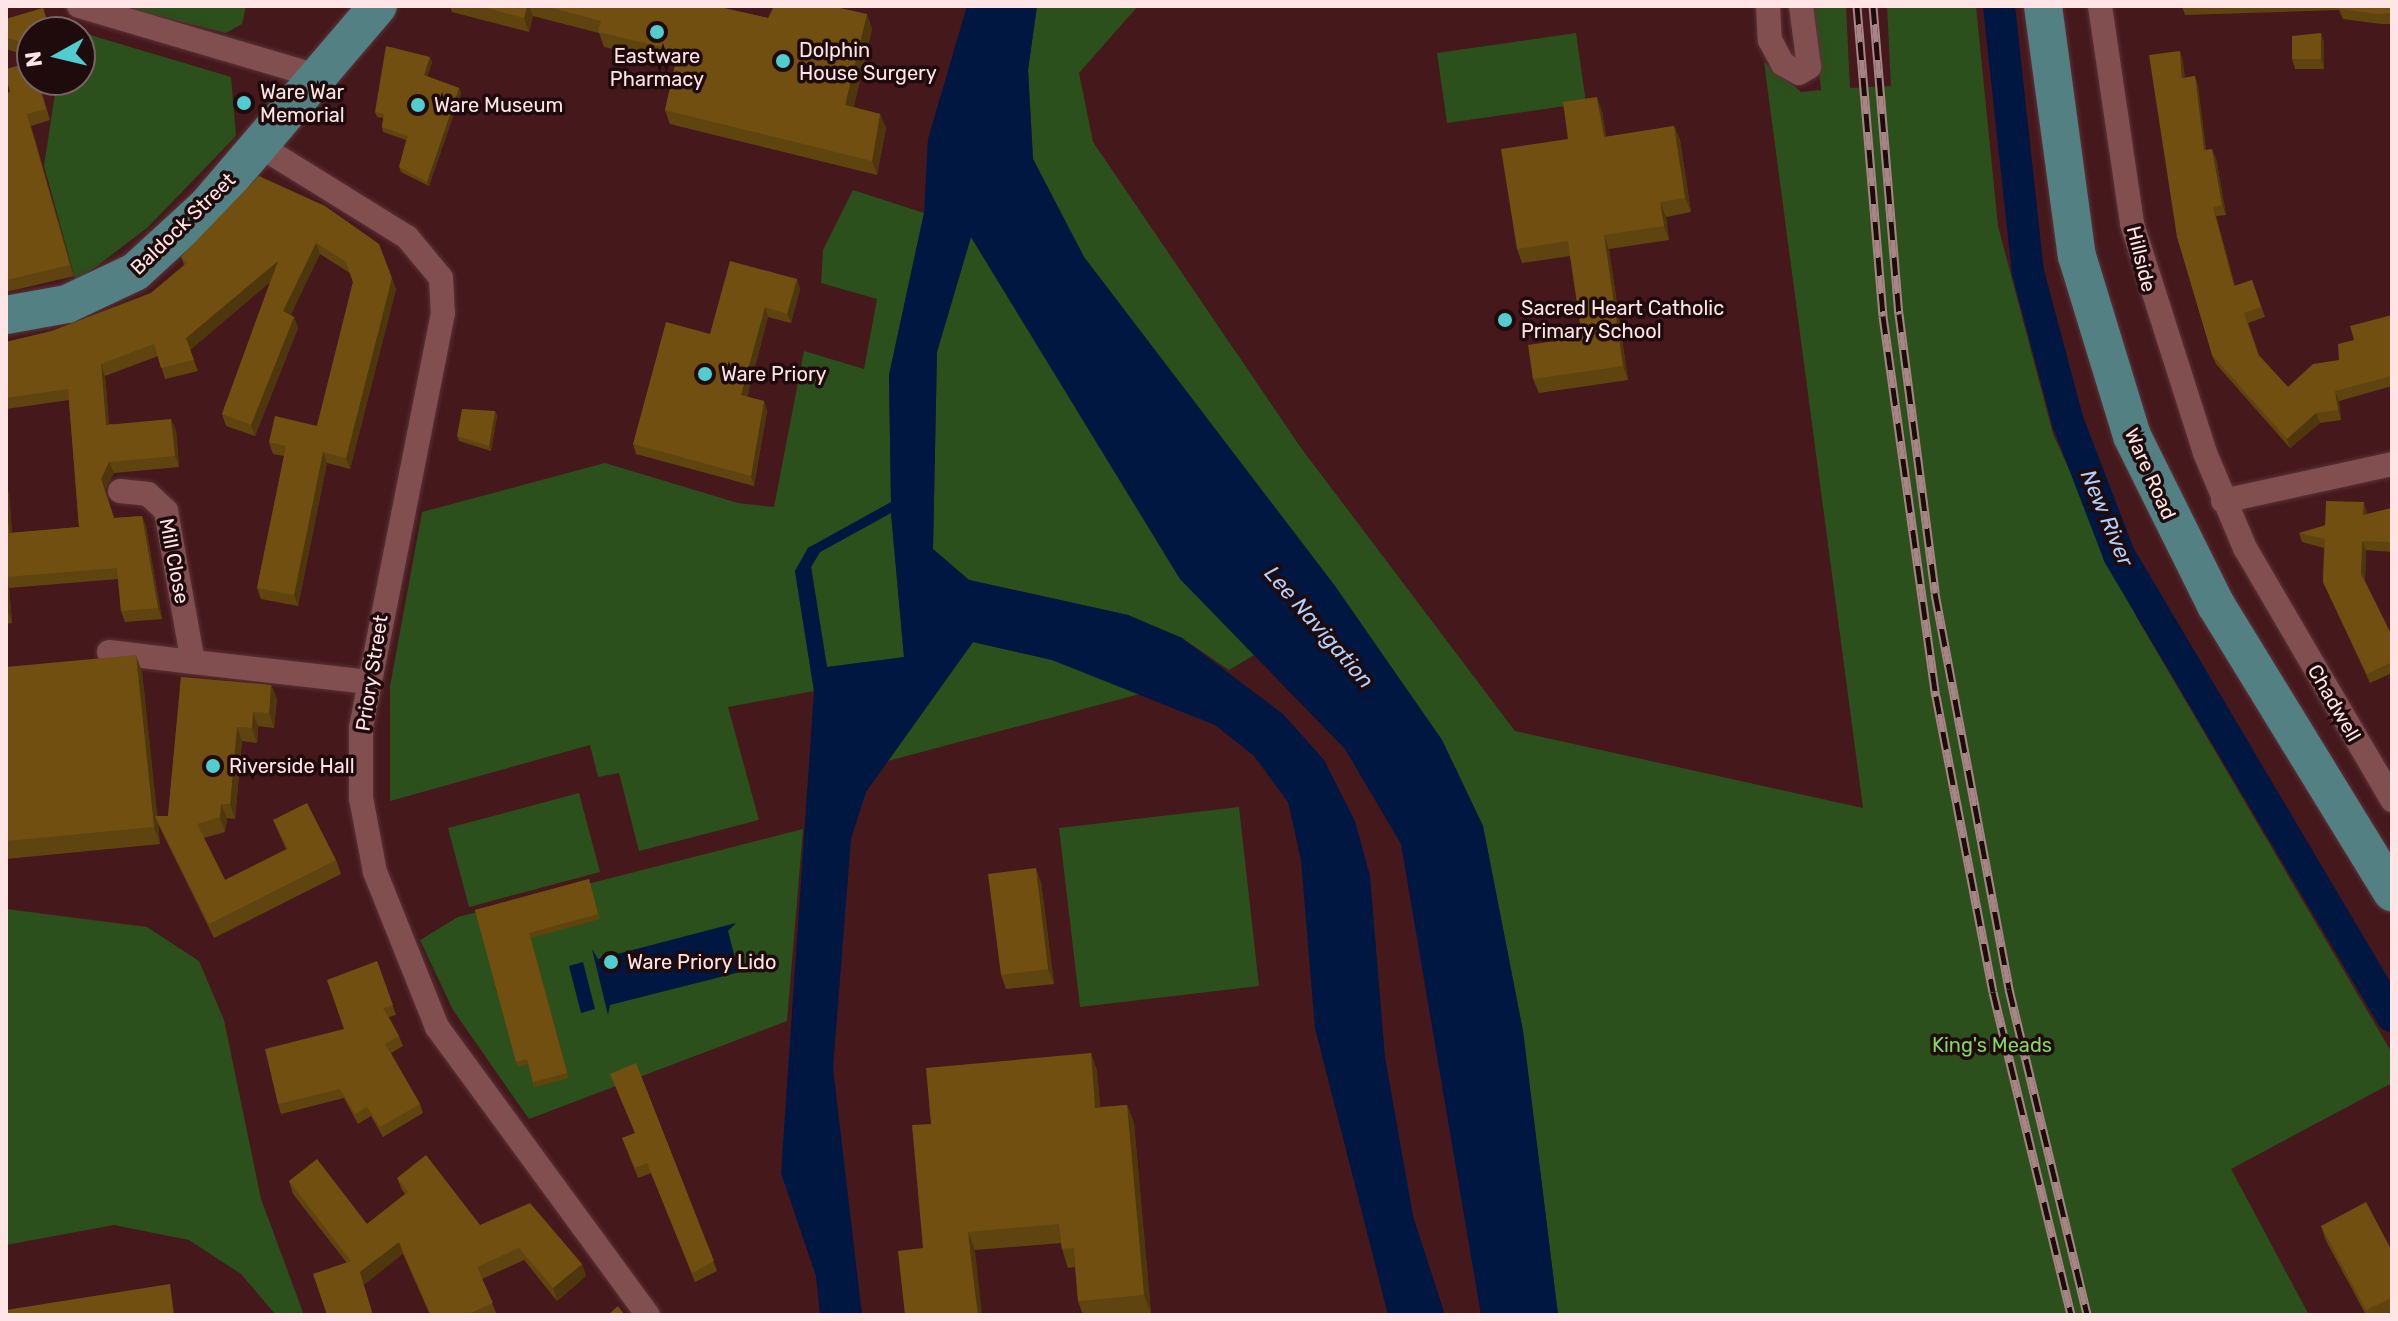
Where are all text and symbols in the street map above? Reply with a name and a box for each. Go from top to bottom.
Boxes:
north arrow [16,16,96,96]
marker: Eastware Pharmacy [648,23,666,41]
place label: Dolphin House Surgery [799,38,937,85]
place label: Eastware Pharmacy [610,44,704,91]
text: N [19,49,48,69]
marker: Dolphin House Surgery [774,52,792,70]
place label: Ware War Memorial [260,80,345,127]
place label: Ware Museum [434,93,563,117]
marker: Ware War Memorial [235,94,253,112]
marker: Ware Museum [409,96,427,114]
street label: Baldock Street [125,168,241,280]
street label: Hillside [2121,224,2161,294]
place label: Sacred Heart Catholic Primary School [1521,296,1724,343]
marker: Sacred Heart Catholic Primary School [1496,311,1514,329]
place label: Ware Priory [721,362,827,386]
marker: Ware Priory [696,365,714,383]
street label: Ware Road [2119,425,2181,523]
water label: New River [2075,466,2139,570]
street label: Mill Close [154,516,194,606]
water label: Lee Navigation [1259,560,1379,694]
street label: Priory Street [351,613,393,733]
street label: Chadwell [2302,660,2366,746]
place label: Riverside Hall [229,754,355,778]
marker: Riverside Hall [204,757,222,775]
place label: Ware Priory Lido [627,950,777,974]
marker: Ware Priory Lido [602,953,620,971]
park label: King's Meads [1932,1033,2052,1057]

